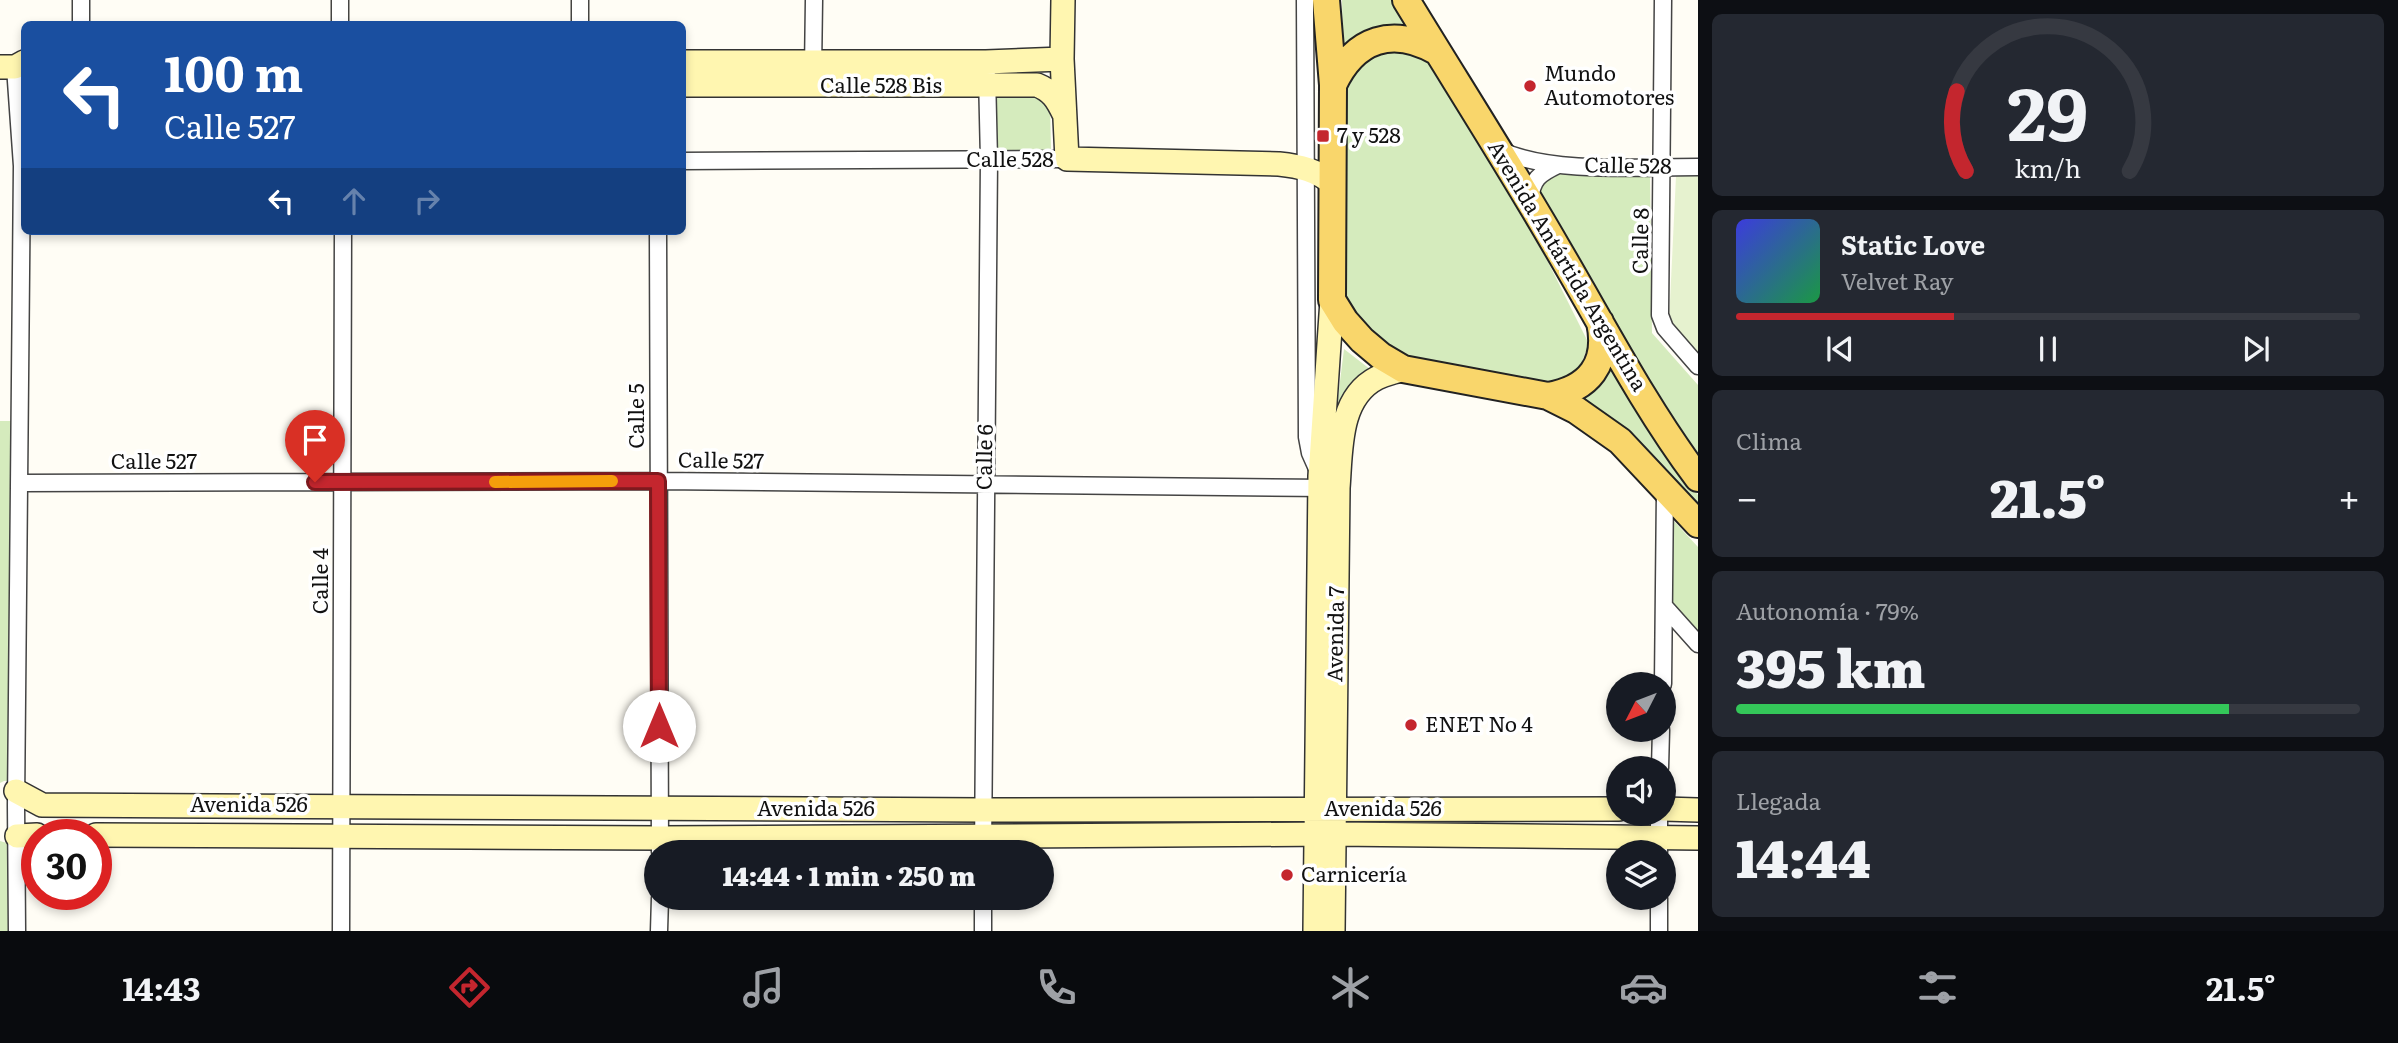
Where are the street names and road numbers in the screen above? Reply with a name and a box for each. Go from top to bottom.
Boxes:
street label: Calle 528 Bis [820,68,942,99]
street label: Avenida Antártida Argentina [1482,133,1657,397]
street label: Calle 528 [966,142,1054,173]
street label: Calle 528 [1584,147,1672,180]
street label: Calle 8 [1622,208,1655,274]
street label: Calle 5 [619,383,650,449]
street label: Calle 6 [966,424,999,490]
street label: Calle 527 [678,442,765,475]
street label: Calle 527 [111,444,197,475]
street label: Calle 4 [303,547,334,614]
street label: Avenida 7 [1317,585,1350,682]
street label: Avenida 526 [190,787,308,818]
street label: Avenida 526 [757,791,875,822]
street label: Avenida 526 [1324,791,1442,822]

